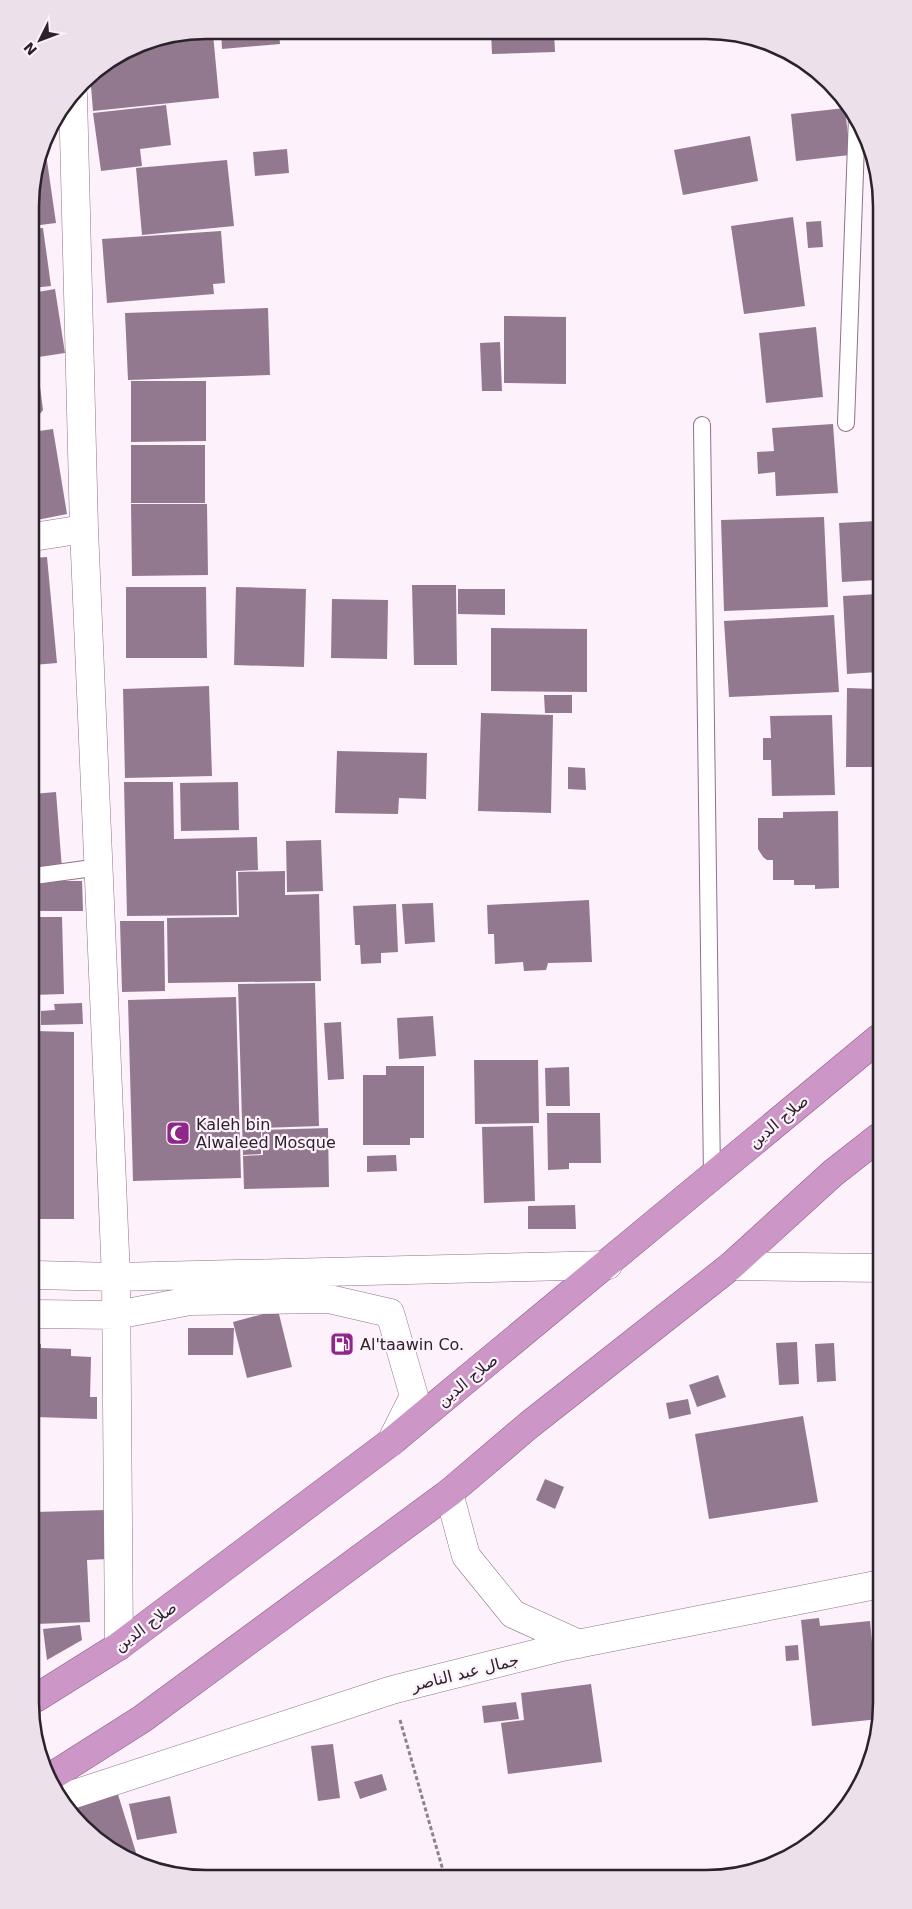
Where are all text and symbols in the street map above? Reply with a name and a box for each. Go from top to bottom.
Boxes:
north arrow [15,15,65,65]
text: N [20,39,40,58]
street label: صلاح الدين [744,1091,813,1153]
place label: Kaleh bin Alwaleed Mosque [196,1115,336,1152]
mosque icon: Kaleh bin Alwaleed Mosque [165,1120,191,1146]
fuel station icon: Al'taawin Co. [329,1331,355,1357]
place label: Al'taawin Co. [360,1335,464,1354]
street label: صلاح الدين [433,1350,502,1411]
street label: صلاح الدين [110,1597,181,1656]
street label: جمال عبد الناصر [408,1650,521,1696]

